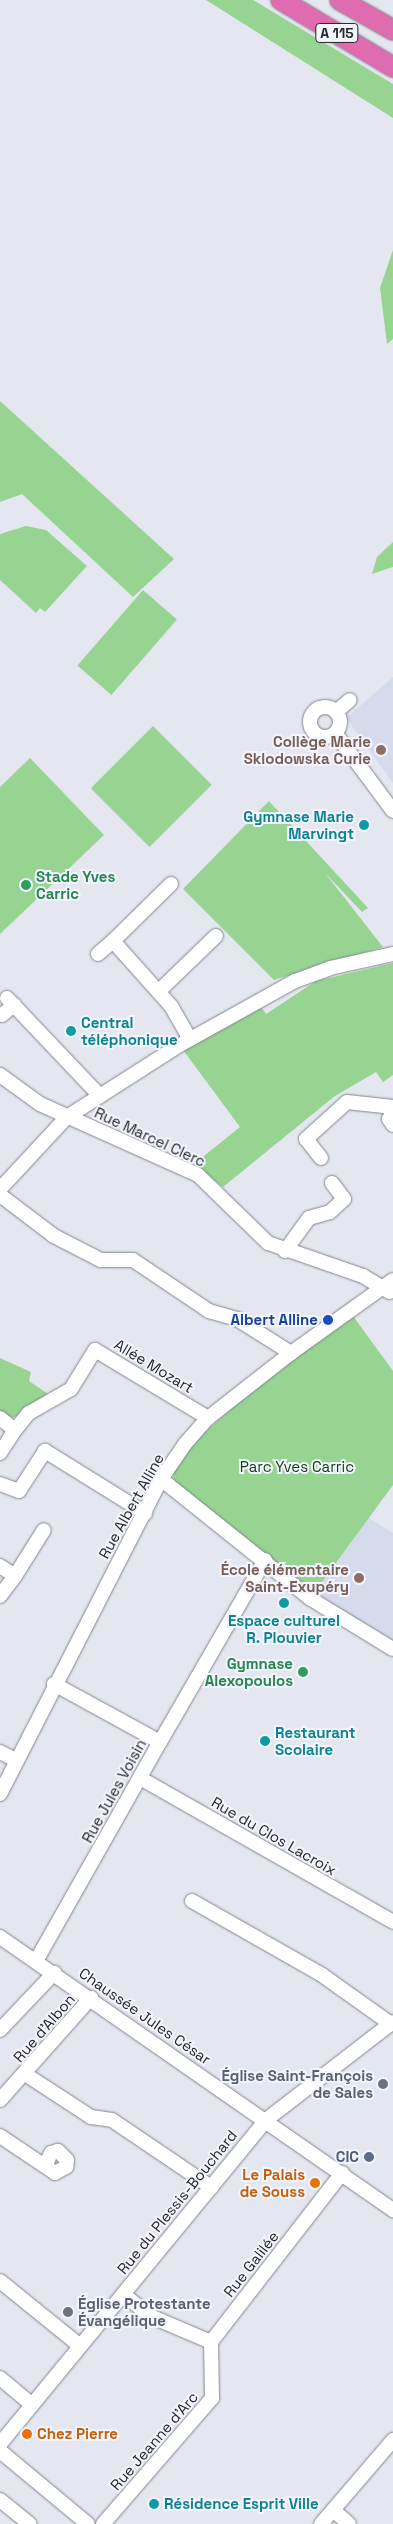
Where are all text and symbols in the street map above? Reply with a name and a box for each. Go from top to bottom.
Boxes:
road number: A 115 [314,22,360,44]
place label: Collège Marie Sklodowska Curie [244,732,371,767]
marker: Collège Marie Sklodowska Curie [375,744,387,756]
place label: Gymnase Marie Marvingt [243,807,354,842]
marker: Gymnase Marie Marvingt [358,819,370,831]
place label: Stade Yves Carric [36,867,115,902]
marker: Stade Yves Carric [20,879,32,891]
place label: Central téléphonique [81,1013,178,1048]
marker: Central téléphonique [65,1025,77,1037]
street label: Rue Marcel Clerc [92,1103,208,1171]
place label: Albert Alline [230,1311,318,1329]
marker: Albert Alline [322,1314,334,1326]
street label: Allée Mozart [111,1335,197,1397]
street label: Rue Albert Alline [95,1450,167,1562]
park label: Parc Yves Carric [240,1458,354,1476]
place label: École élémentaire Saint-Exupéry [221,1560,349,1595]
marker: École élémentaire Saint-Exupéry [353,1572,365,1584]
marker: Espace culturel R. Plouvier [278,1597,290,1609]
place label: Espace culturel R. Plouvier [228,1611,340,1646]
place label: Gymnase Alexopoulos [205,1654,293,1689]
marker: Gymnase Alexopoulos [297,1666,309,1678]
place label: Restaurant Scolaire [275,1723,356,1758]
marker: Restaurant Scolaire [259,1735,271,1747]
street label: Rue Jules Voisin [78,1736,150,1846]
street label: Rue du Clos Lacroix [208,1793,340,1879]
street label: Chaussée Jules César [76,1964,214,2068]
street label: Rue d'Albon [9,1990,79,2066]
place label: Église Saint-François de Sales [222,2066,373,2101]
marker: Église Saint-François de Sales [377,2078,389,2090]
street label: Rue du Plessis-Bouchard [113,2126,241,2278]
place label: CIC [336,2148,359,2166]
marker: CIC [363,2151,375,2163]
place label: Le Palais de Souss [240,2165,305,2200]
marker: Le Palais de Souss [309,2177,321,2189]
street label: Rue Galilée [220,2227,282,2301]
place label: Église Protestante Évangélique [78,2294,211,2329]
marker: Église Protestante Évangélique [62,2306,74,2318]
street label: Rue Jeanne d'Arc [106,2388,202,2494]
place label: Chez Pierre [37,2425,118,2443]
marker: Chez Pierre [21,2428,33,2440]
place label: Résidence Esprit Ville [164,2495,319,2513]
marker: Résidence Esprit Ville [148,2498,160,2510]

